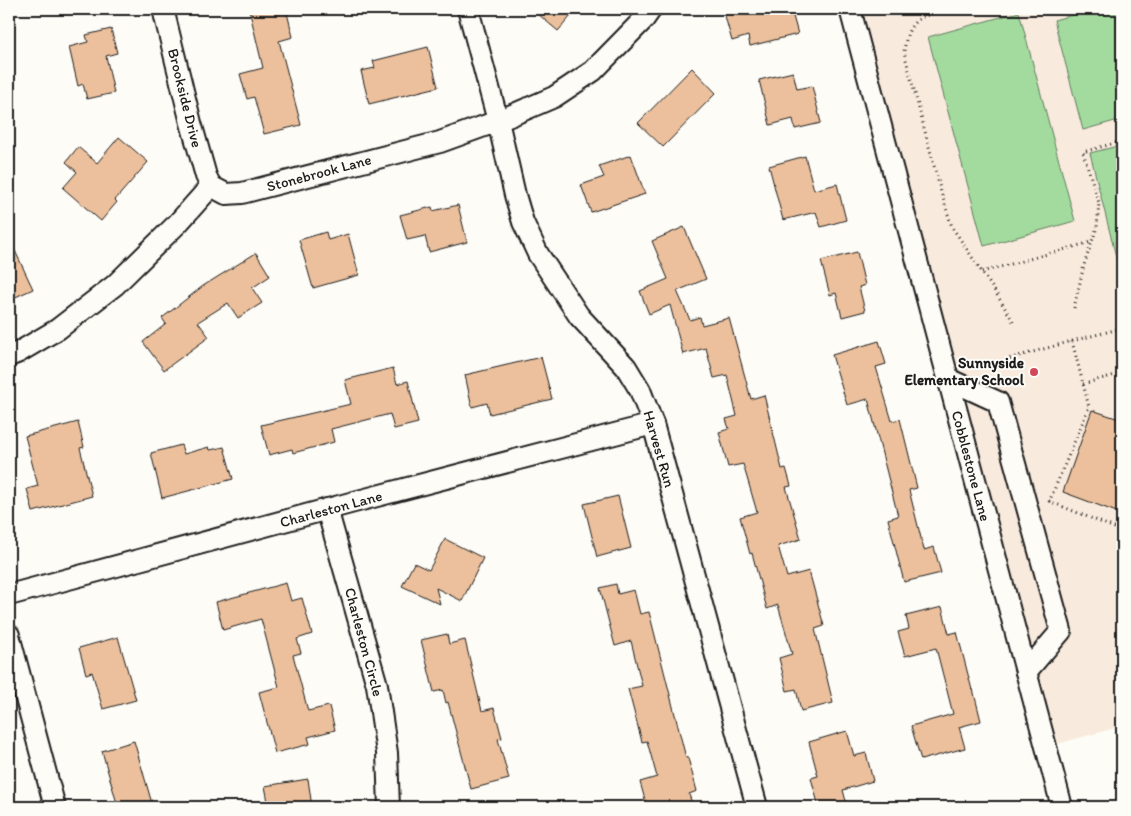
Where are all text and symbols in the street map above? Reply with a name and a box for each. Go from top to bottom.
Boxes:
street label: Brookside Drive [164,47,206,149]
street label: Stonebrook Lane [265,150,373,196]
place label: Sunnyside Elementary School [904,354,1025,390]
marker: Sunnyside Elementary School [1028,366,1040,378]
street label: Harvest Run [639,408,679,490]
street label: Cobblestone Lane [948,409,994,523]
street label: Charleston Lane [278,487,384,531]
street label: Charleston Circle [341,586,387,698]

